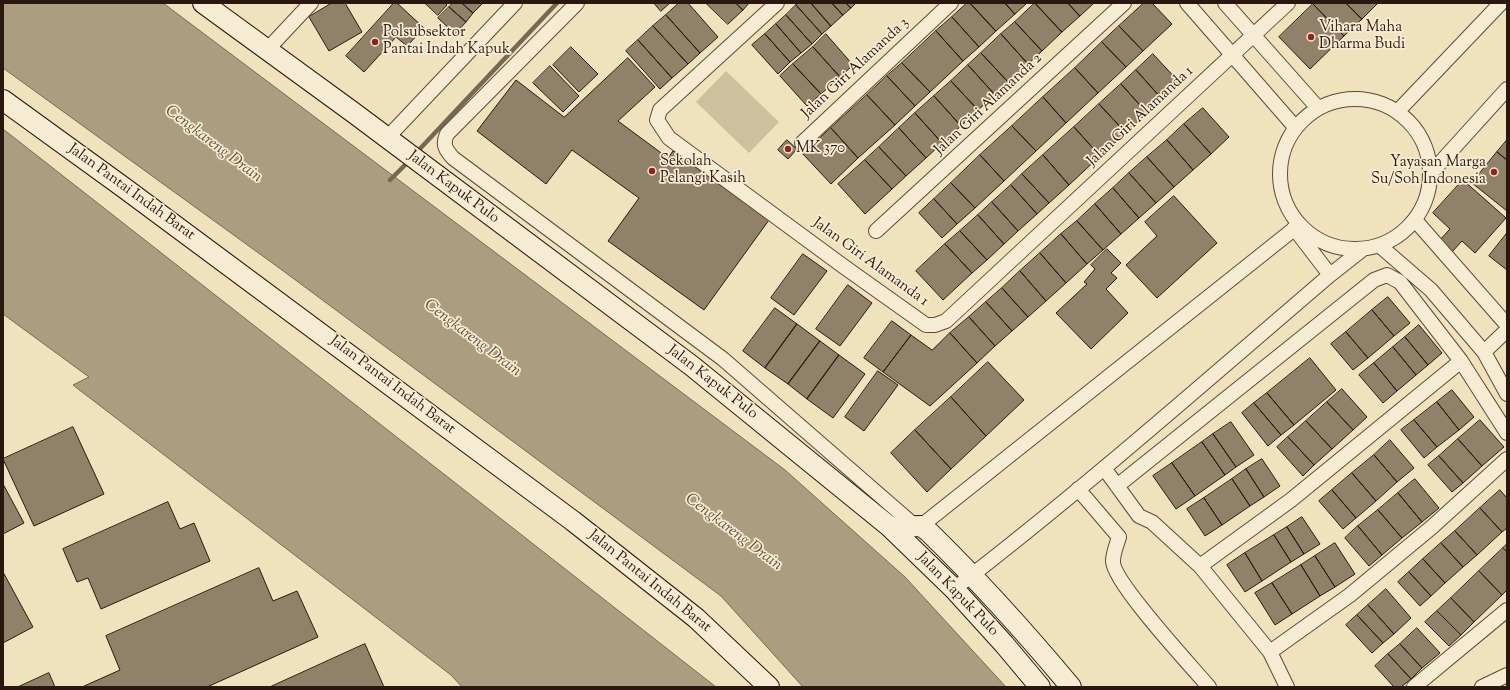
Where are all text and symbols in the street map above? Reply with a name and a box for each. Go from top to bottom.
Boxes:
street label: Jalan Giri Alamanda 3 [799,15,913,123]
place label: Vihara Maha Dharma Budi [1319,19,1405,54]
place label: Polsubsektor Pantai Indah Kapuk [383,24,510,59]
marker: Vihara Maha Dharma Budi [1306,32,1316,42]
marker: Polsubsektor Pantai Indah Kapuk [370,37,380,47]
street label: Jalan Giri Alamanda 2 [931,50,1047,160]
street label: Jalan Giri Alamanda 1 [1084,63,1198,171]
water label: Cengkareng Drain [161,102,265,188]
place label: MK 370 [796,140,845,158]
street label: Jalan Pantai Indah Barat [64,141,198,245]
marker: MK 370 [783,144,793,154]
street label: Jalan Kapuk Pulo [404,148,502,228]
place label: Sekolah Pelangi Kasih [660,153,746,188]
place label: Yayasan Marga Su/Soh Indonesia [1371,154,1486,189]
marker: Sekolah Pelangi Kasih [647,166,657,176]
marker: Yayasan Marga Su/Soh Indonesia [1489,167,1499,177]
street label: Jalan Giri Alamanda 1 [808,215,932,311]
water label: Cengkareng Drain [420,296,524,382]
street label: Jalan Pantai Indah Barat [326,333,458,439]
street label: Jalan Kapuk Pulo [663,342,761,424]
water label: Cengkareng Drain [681,490,785,576]
street label: Jalan Pantai Indah Barat [584,527,714,637]
street label: Jalan Kapuk Pulo [912,549,1002,641]

